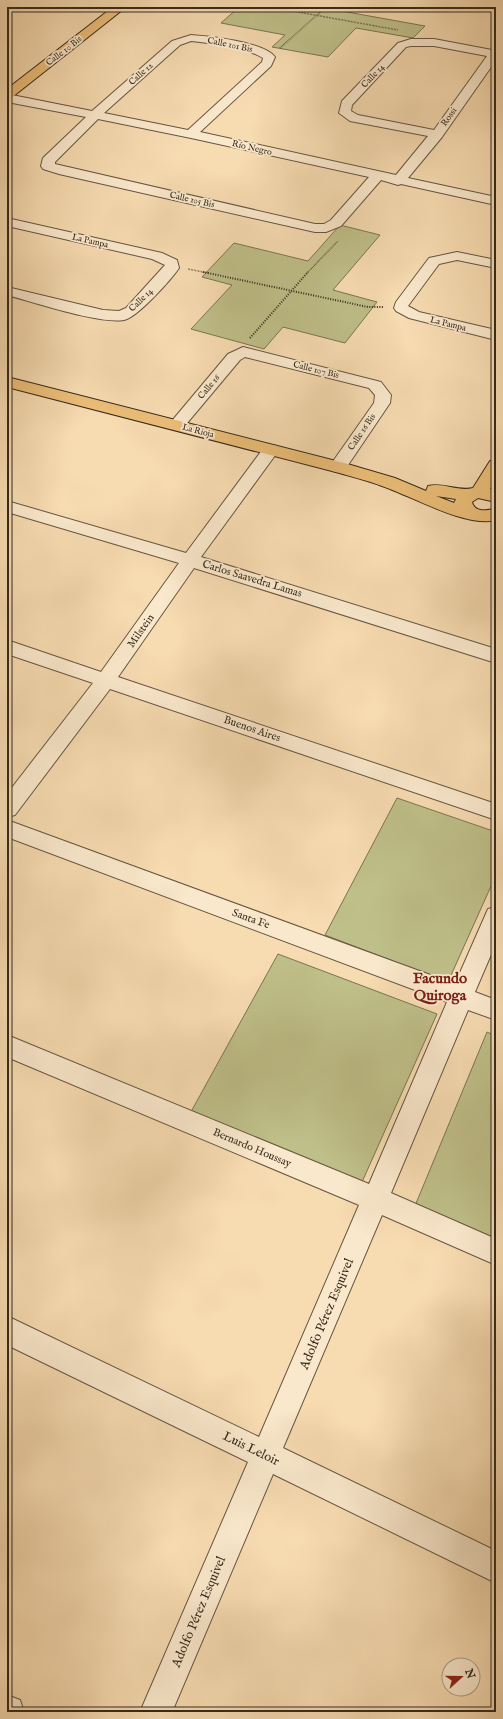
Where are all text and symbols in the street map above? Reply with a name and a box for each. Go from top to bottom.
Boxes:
street label: Calle 10 Bis [44,34,84,68]
street label: Calle 101 Bis [206,35,254,55]
street label: Calle 12 [127,60,155,88]
street label: Calle 14 [359,61,387,90]
street label: Rossi [439,105,460,129]
street label: Río Negro [231,138,273,158]
street label: Calle 105 Bis [168,189,216,211]
street label: La Pampa [71,231,109,251]
street label: Calle 14 [127,286,156,314]
street label: La Pampa [429,314,467,334]
street label: Calle 107 Bis [292,359,340,381]
street label: Calle 16 [196,372,222,401]
street label: Calle 16 Bis [346,412,378,452]
street label: La Rioja [181,422,215,441]
street label: Carlos Saavedra Lamas [200,557,304,601]
street label: Milstein [124,611,158,650]
street label: Buenos Aires [222,713,282,745]
street label: Santa Fe [230,906,272,932]
district label: Facundo Quiroga [413,969,467,1005]
street label: Bernardo Houssay [211,1125,294,1171]
street label: Adolfo Pérez Esquivel [296,1256,358,1373]
street label: Luis Leloir [220,1428,282,1470]
street label: Adolfo Pérez Esquivel [168,1554,230,1671]
north arrow [441,1657,481,1697]
text: N [461,1666,478,1681]

